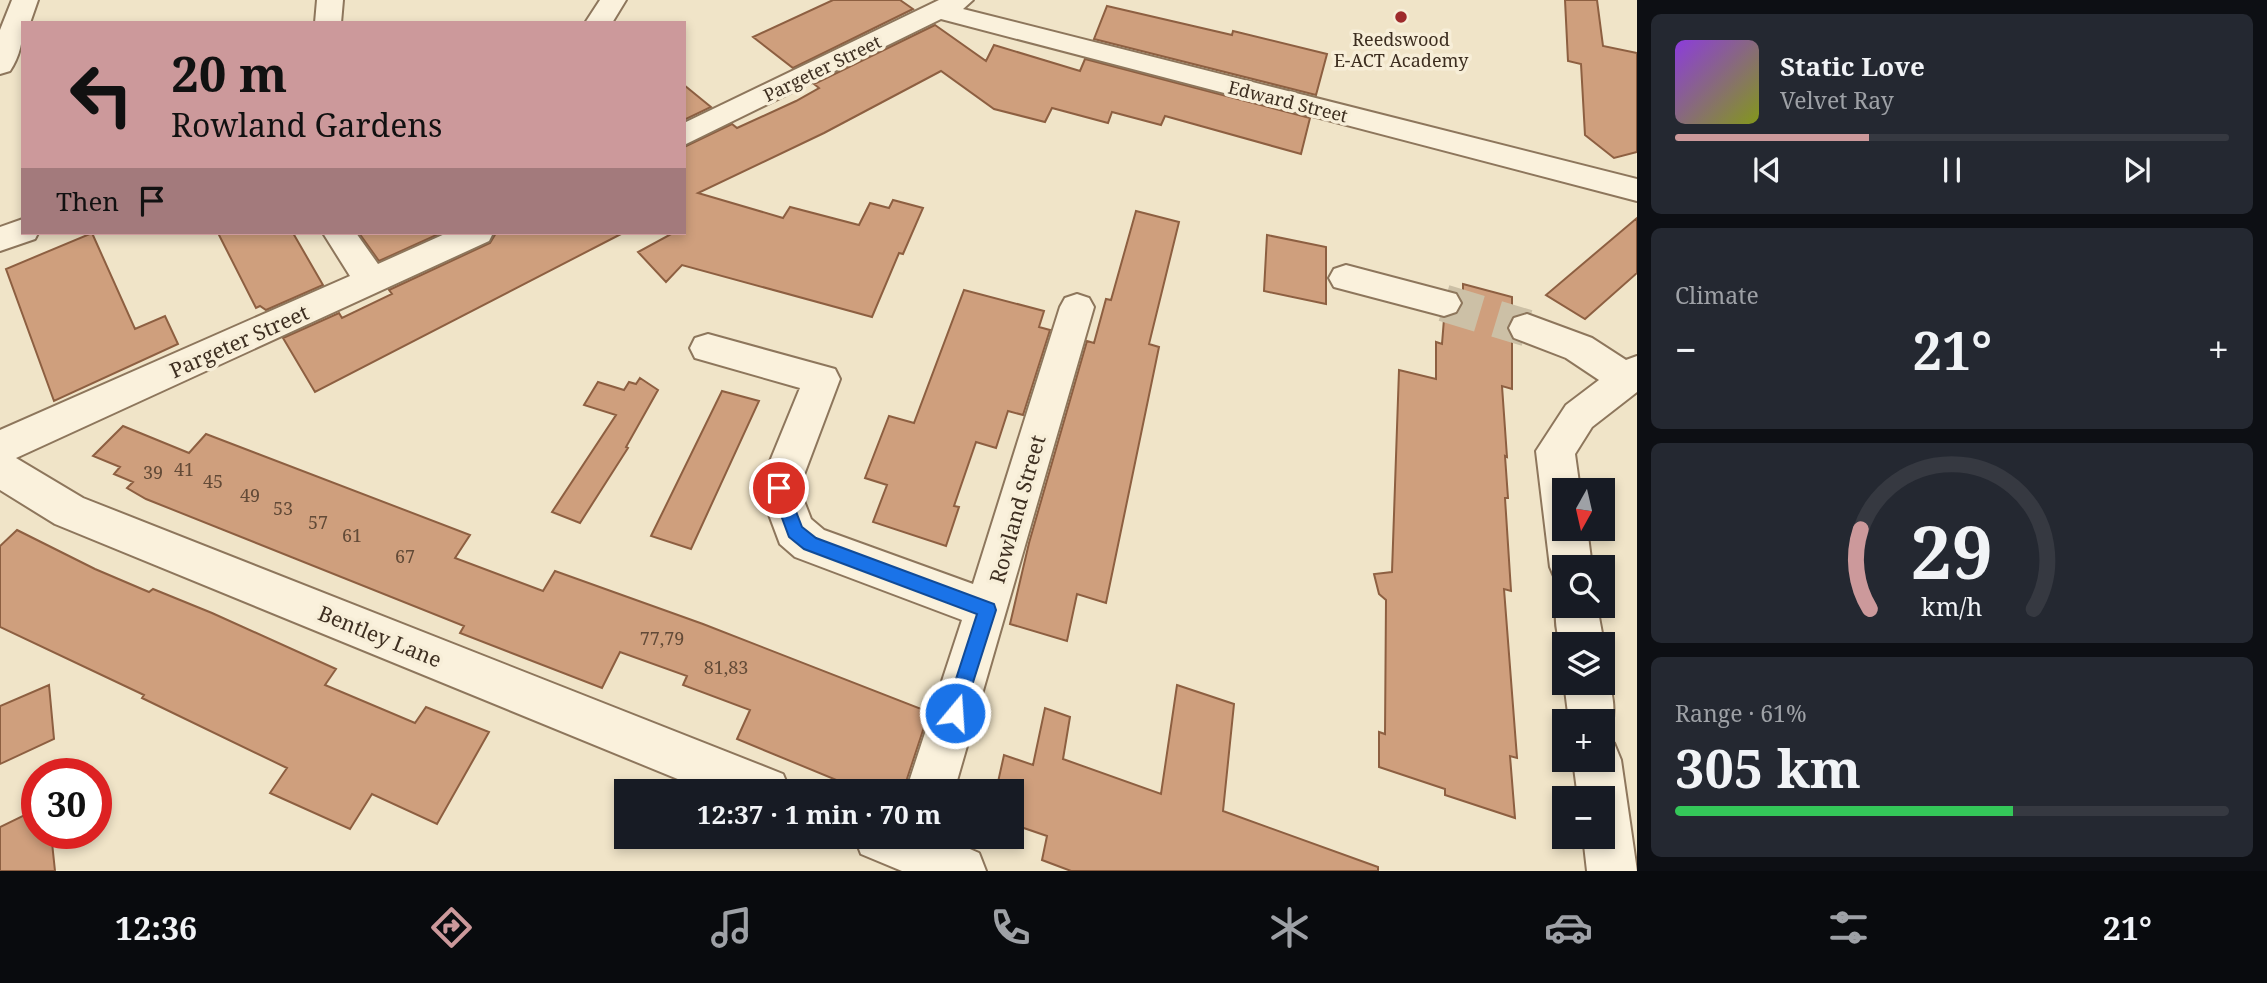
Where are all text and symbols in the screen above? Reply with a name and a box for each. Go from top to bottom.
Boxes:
marker: Reedswood E-ACT Academy [1393,9,1409,25]
place label: Reedswood E-ACT Academy [1334,27,1469,72]
street label: Pargeter Street [759,29,885,107]
text: 20 m [171,40,287,106]
text: Static Love [1780,48,1925,84]
icon: left [56,49,147,140]
street label: Edward Street [1226,75,1350,127]
text: Velvet Ray [1780,84,1894,116]
text: Rowland Gardens [171,103,442,146]
icon: previous [1748,151,1786,189]
icon: pause [1933,151,1971,189]
icon: next [2118,151,2156,189]
icon: arrive [133,182,171,220]
text: Then [56,183,119,219]
text: Climate [1675,279,1759,311]
street label: Pargeter Street [165,298,313,384]
text: 21° [1913,314,1992,385]
text: − [1675,323,1697,375]
text: + [2208,323,2229,375]
street label: Rowland Street [982,432,1052,586]
house number: 41 [174,457,194,481]
pin [749,458,809,518]
house number: 39 [143,460,163,484]
house number: 45 [203,469,223,493]
icon: arrive [760,469,798,507]
north arrow [1552,478,1615,541]
map controls [1552,478,1615,849]
house number: 49 [240,483,260,507]
house number: 53 [273,496,293,520]
text: 29 [1911,501,1993,600]
house number: 57 [308,510,328,534]
house number: 61 [342,523,362,547]
house number: 67 [395,544,415,568]
button: search [1552,555,1615,618]
text: km/h [1921,588,1983,622]
street label: Bentley Lane [314,599,446,673]
house number: 77,79 [640,626,684,650]
button: layers [1552,632,1615,695]
house number: 81,83 [704,655,748,679]
position arrow [918,676,992,750]
text: Range · 61% [1675,697,1807,729]
button: + [1552,709,1615,772]
text: 305 km [1675,732,1861,803]
speed limit sign: 30 [21,758,112,849]
button: − [1552,786,1615,849]
text: 12:37 · 1 min · 70 m [697,796,941,832]
icon: directions [427,903,476,952]
icon: music [707,903,756,952]
icon: phone [986,903,1035,952]
icon: climate [1265,903,1314,952]
icon: car [1544,903,1593,952]
icon: filters [1824,903,1873,952]
text: 12:36 [115,906,197,949]
text: 21° [2103,906,2152,949]

